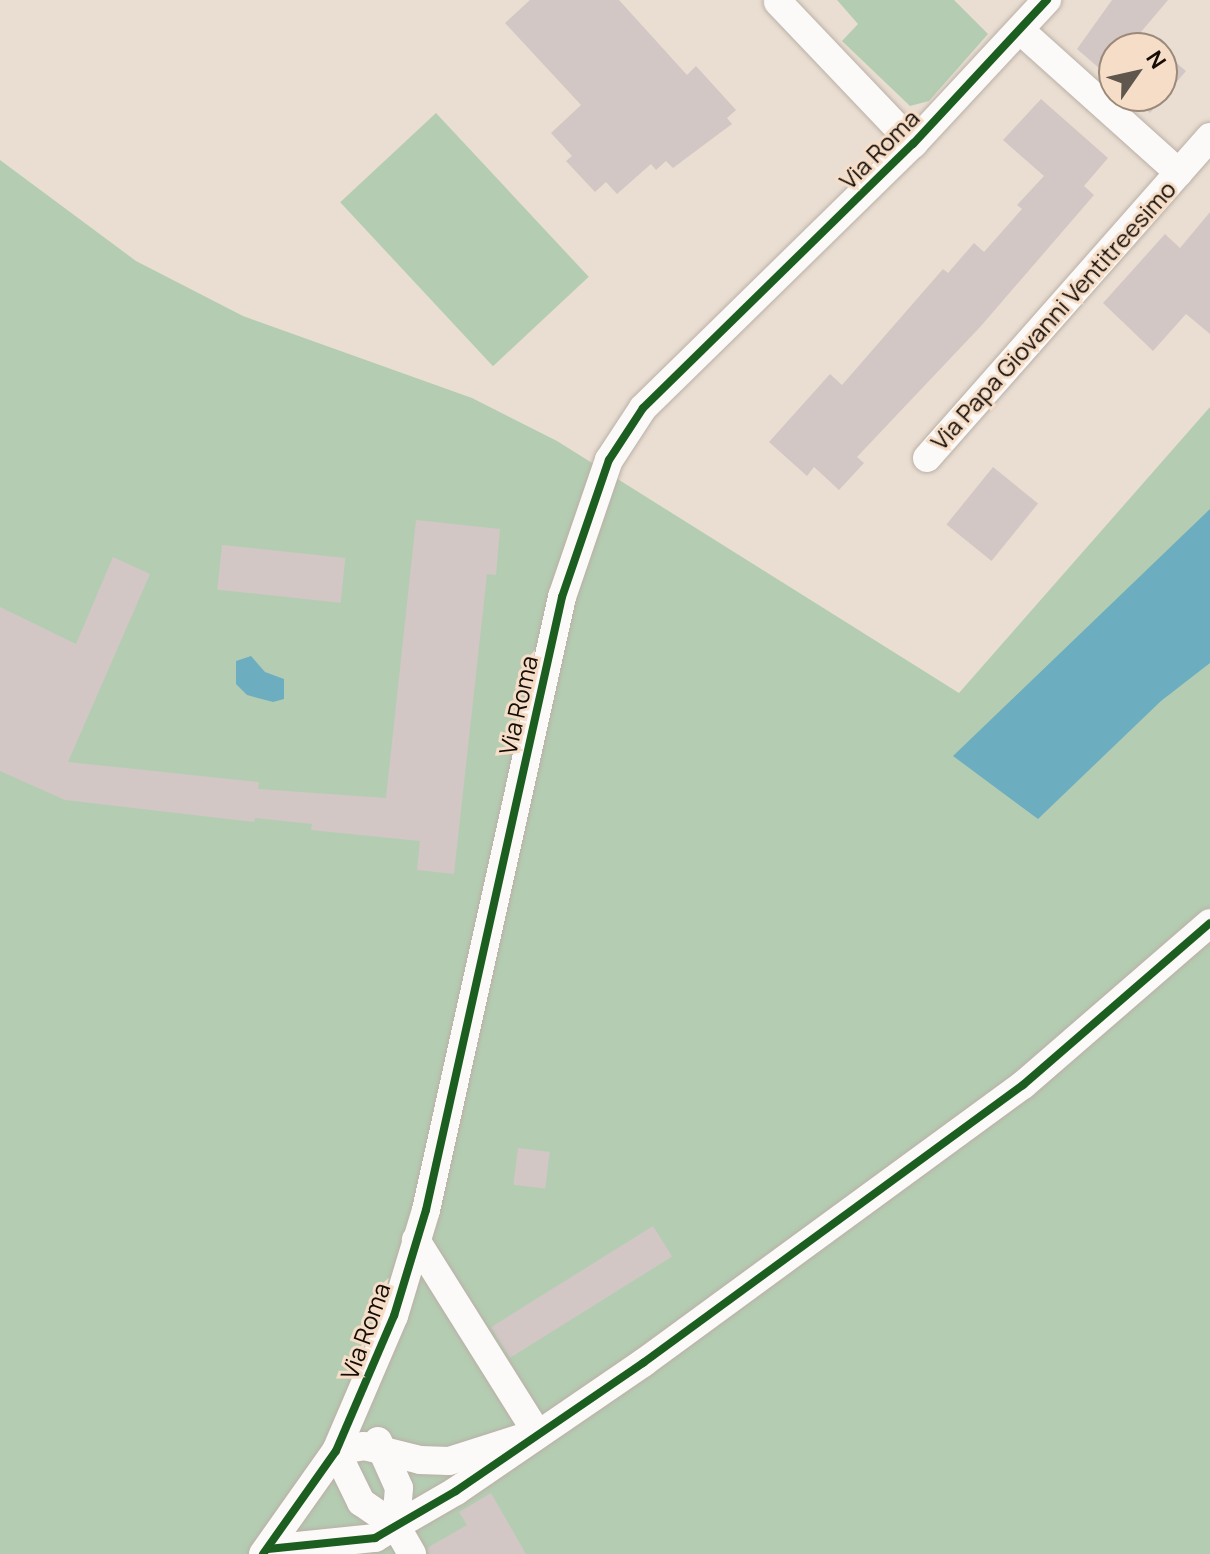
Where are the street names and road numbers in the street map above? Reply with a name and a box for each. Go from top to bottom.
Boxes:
street label: Via Roma [833,103,925,195]
street label: Via Papa Giovanni Ventitreesimo [924,174,1182,456]
street label: Via Roma [493,653,543,757]
street label: Via Roma [334,1279,396,1383]

